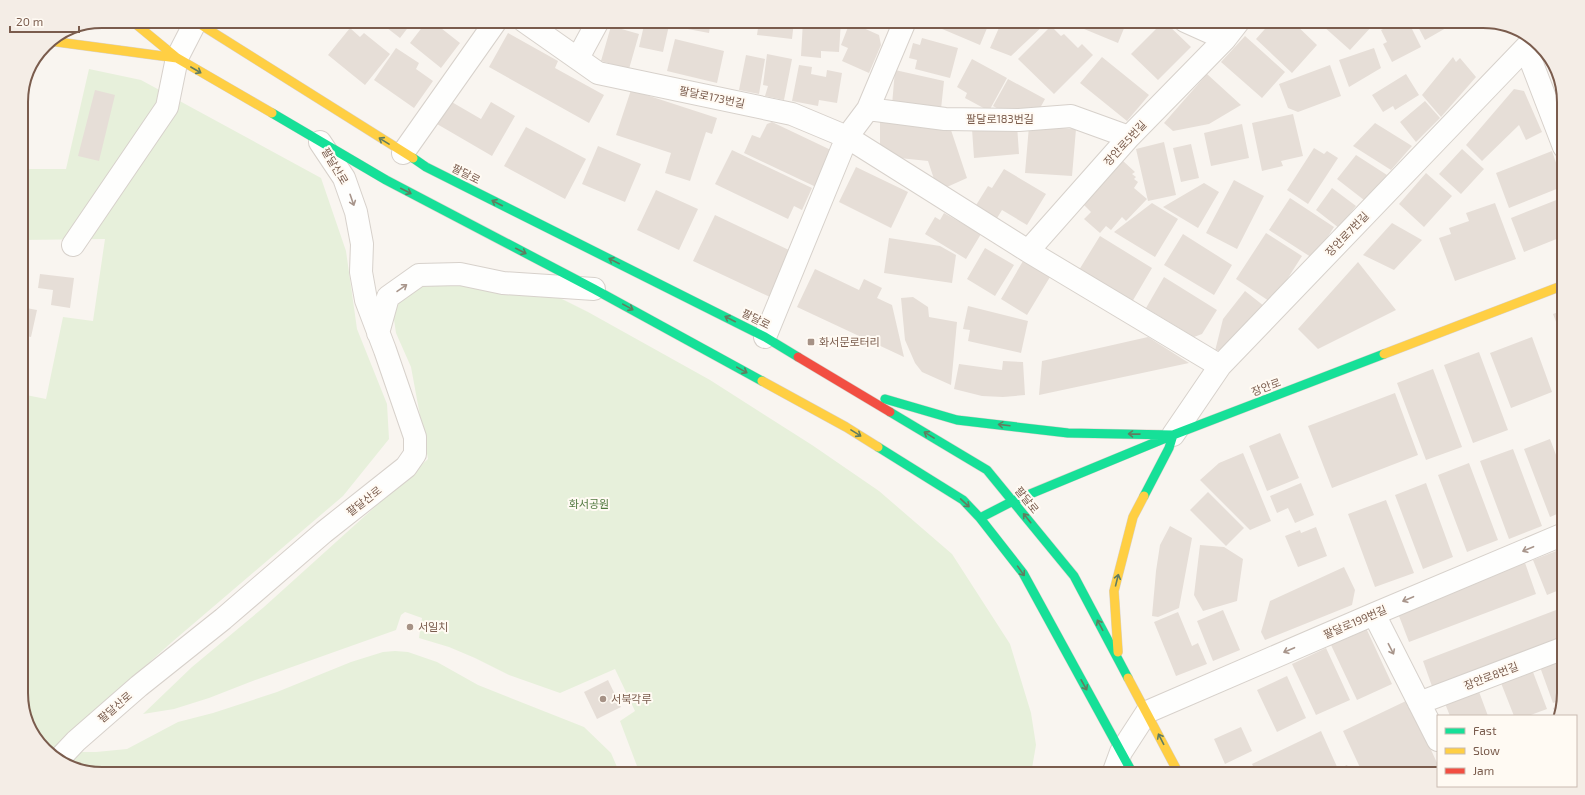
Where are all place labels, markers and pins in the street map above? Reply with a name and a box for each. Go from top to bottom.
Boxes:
place label: 화서문로터리 [819,335,880,348]
marker: 화서문로터리 [806,337,816,347]
place label: 서일치 [418,620,448,633]
marker: 서일치 [405,622,415,632]
place label: 서북각루 [611,692,651,705]
marker: 서북각루 [598,694,608,704]

